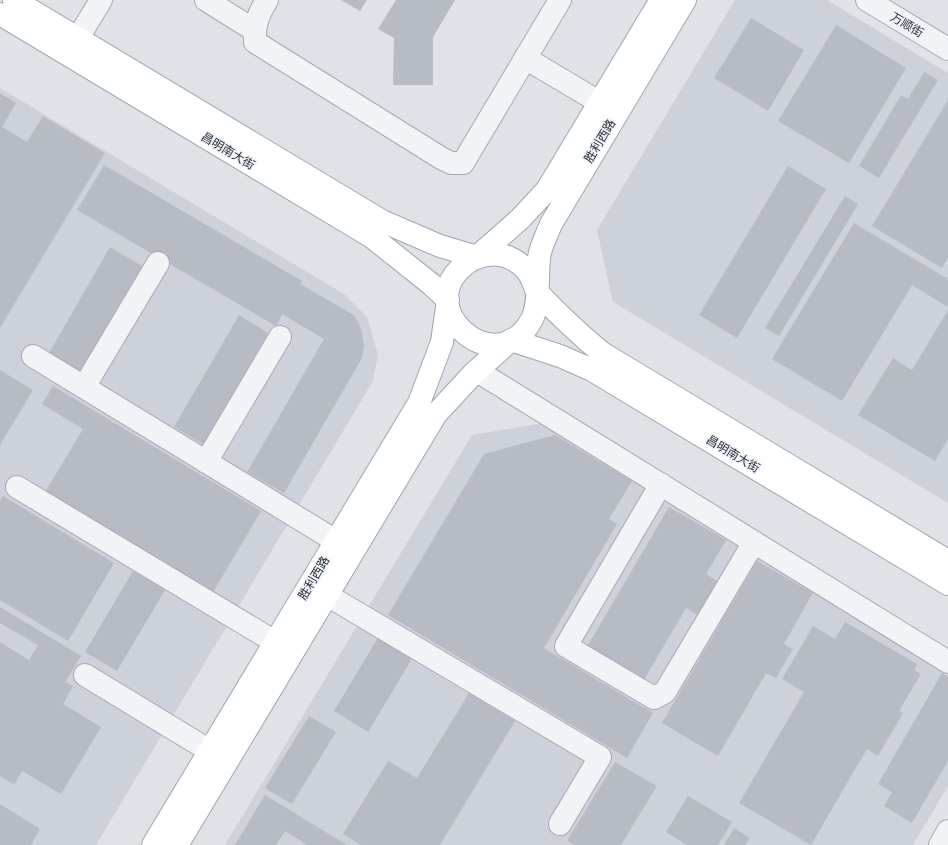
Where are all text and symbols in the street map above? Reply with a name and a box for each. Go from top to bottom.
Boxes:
street label: 万顺街 [888,10,926,40]
street label: 胜利西路 [582,117,618,165]
street label: 昌明南大街 [199,130,257,172]
street label: 昌明南大街 [704,433,762,475]
street label: 胜利西路 [296,554,332,602]

